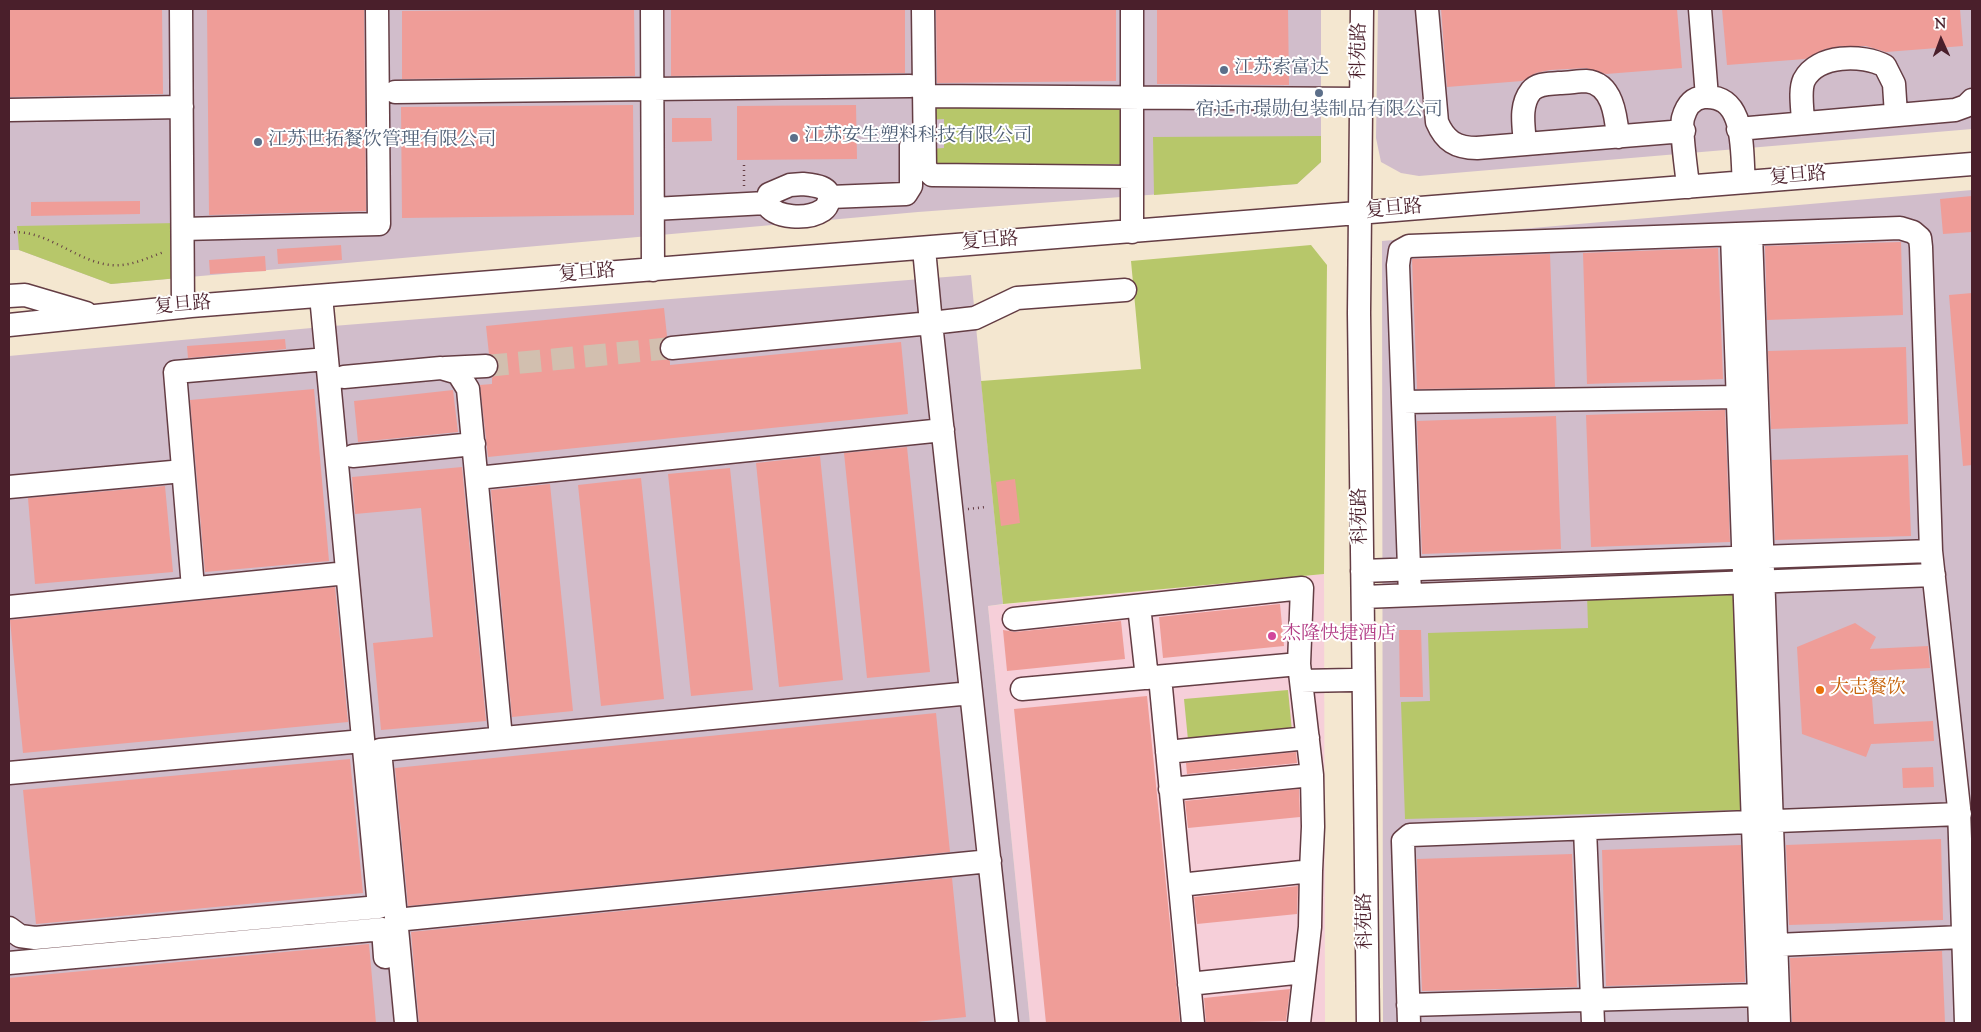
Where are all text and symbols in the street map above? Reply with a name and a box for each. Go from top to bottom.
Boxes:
north arrow [1916,15,1966,65]
text: N [1935,15,1946,35]
street label: 科苑路 [1349,22,1373,80]
place label: 江苏索富达 [1234,59,1329,81]
marker: 江苏索富达 [1218,64,1230,76]
marker: 宿迁市璟勋包装制品有限公司 [1313,87,1325,99]
place label: 宿迁市璟勋包装制品有限公司 [1196,101,1442,123]
place label: 江苏安生塑料科技有限公司 [804,127,1032,149]
place label: 江苏世拓餐饮管理有限公司 [268,131,496,153]
marker: 江苏安生塑料科技有限公司 [788,132,800,144]
marker: 江苏世拓餐饮管理有限公司 [252,136,264,148]
street label: 复旦路 [1769,164,1827,192]
street label: 复旦路 [1365,197,1423,225]
street label: 复旦路 [961,230,1019,256]
street label: 复旦路 [558,261,616,289]
street label: 复旦路 [154,293,212,321]
street label: 科苑路 [1350,487,1374,545]
place label: 杰隆快捷酒店 [1282,625,1396,647]
marker: 杰隆快捷酒店 [1266,630,1278,642]
place label: 大志餐饮 [1830,679,1906,701]
marker: 大志餐饮 [1814,684,1826,696]
street label: 科苑路 [1355,892,1379,950]

